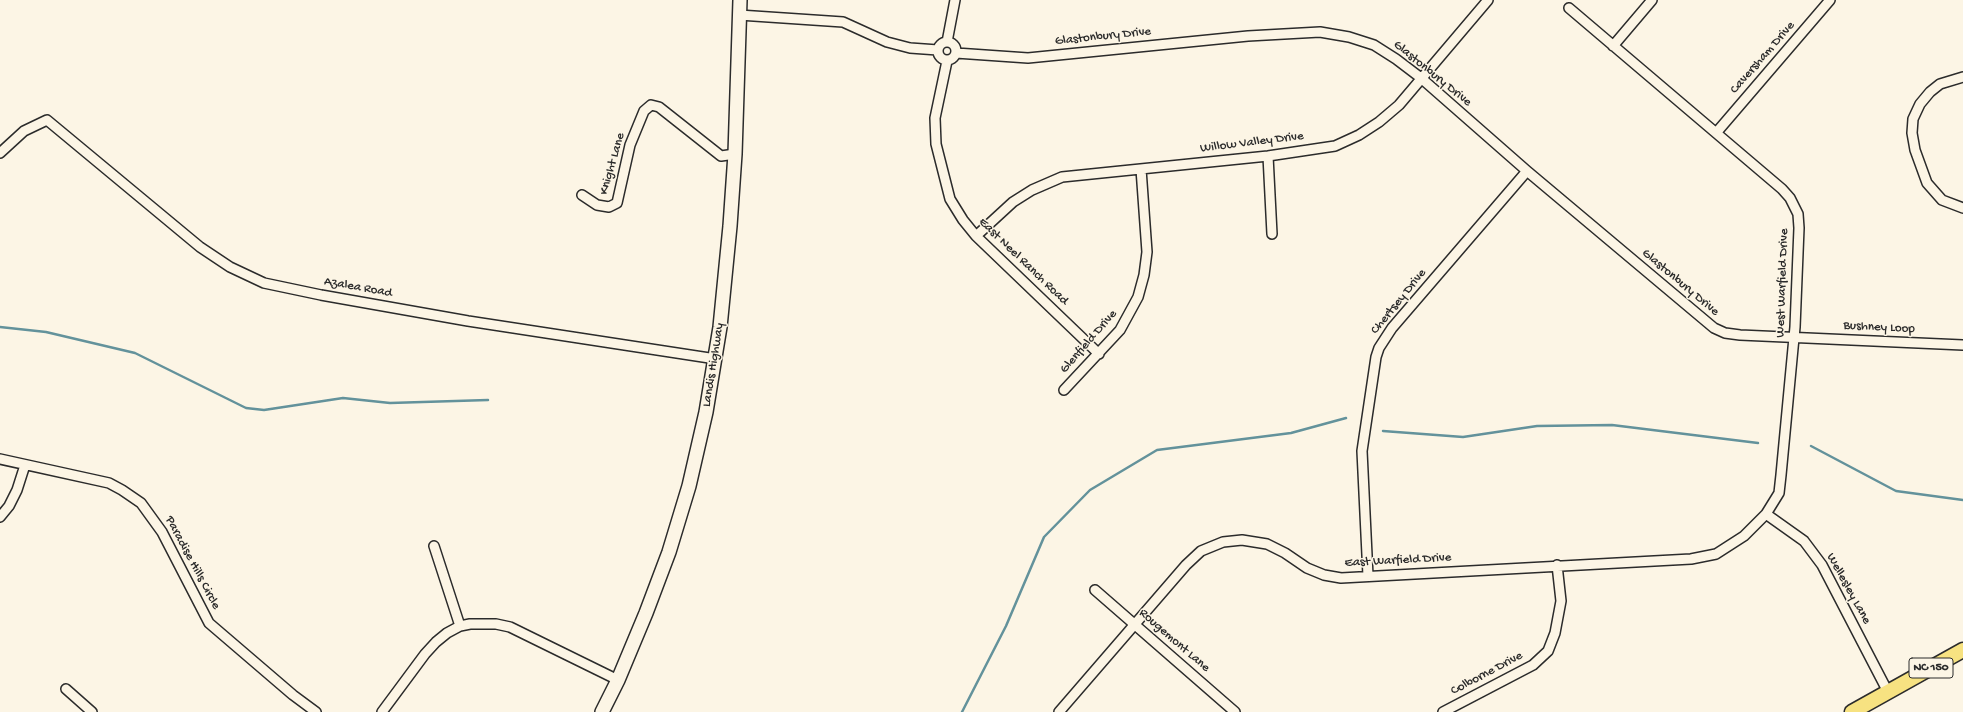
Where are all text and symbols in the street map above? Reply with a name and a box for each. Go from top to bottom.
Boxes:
street label: Caversham Drive [1727,19,1799,97]
street label: Glastonbury Drive [1054,24,1152,50]
street label: Glastonbury Drive [1390,38,1474,110]
street label: Willow Valley Drive [1199,129,1305,157]
street label: Knight Lane [597,131,629,197]
street label: East Neel Ranch Road [975,215,1071,309]
street label: West Warfield Drive [1773,228,1793,338]
street label: Glastonbury Drive [1638,246,1722,320]
street label: Chertsey Drive [1368,266,1430,338]
street label: Azalea Road [323,274,393,302]
street label: Glenfield Drive [1057,307,1121,377]
street label: Bushney Loop [1843,318,1915,338]
street label: Landis Highway [700,322,728,408]
street label: Paradise Hills Circle [161,514,223,612]
street label: East Warfield Drive [1344,550,1452,572]
street label: Wellesley Lane [1822,551,1874,627]
street label: Rougemont Lane [1135,606,1213,676]
street label: Colborne Drive [1448,649,1526,699]
road number: NC 150 [1909,658,1953,678]

